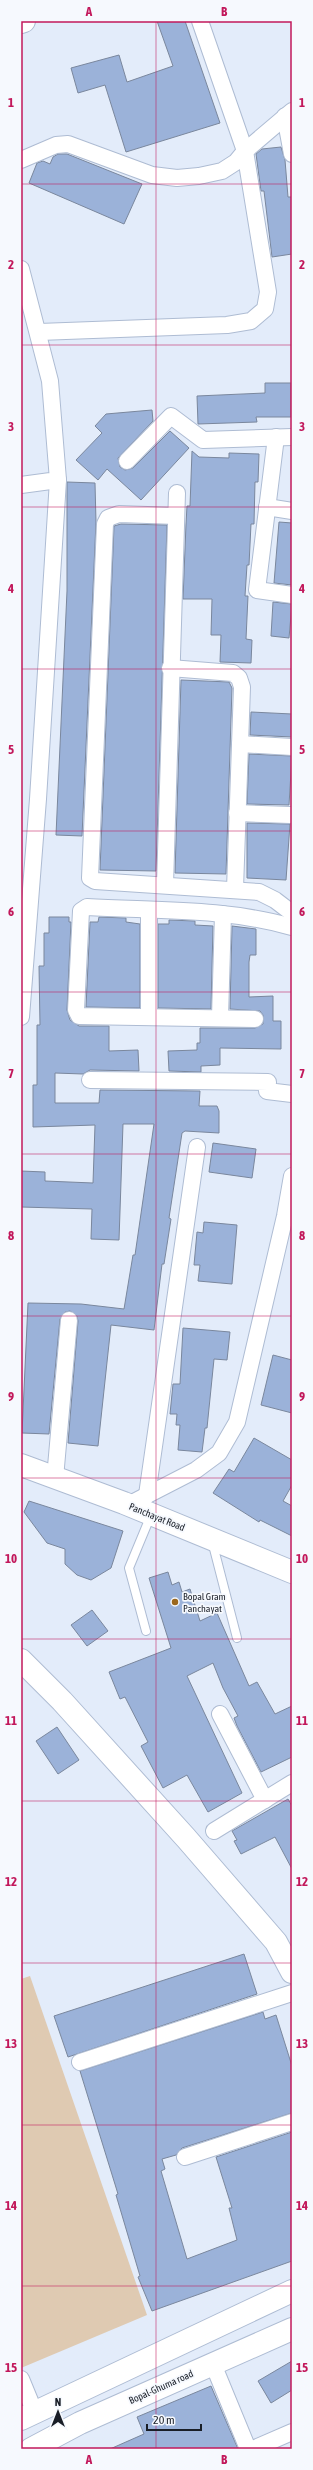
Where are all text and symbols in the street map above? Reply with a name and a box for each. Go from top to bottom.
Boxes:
text: A [85,4,93,19]
text: B [221,4,228,19]
text: 1 [8,95,14,110]
text: 1 [299,95,305,110]
text: 2 [8,257,14,272]
text: 2 [299,257,305,272]
text: 3 [8,419,14,434]
text: 3 [299,419,305,434]
text: 4 [7,581,14,596]
text: 4 [298,581,305,596]
text: 5 [8,742,14,757]
text: 5 [299,742,305,757]
text: 6 [8,904,14,919]
text: 6 [299,904,305,919]
text: 7 [8,1066,14,1081]
text: 7 [299,1066,305,1081]
text: 8 [8,1228,14,1243]
text: 8 [299,1228,305,1243]
text: 9 [8,1389,14,1404]
text: 9 [299,1389,305,1404]
street label: Panchayat Road [127,1501,187,1533]
text: 10 [5,1551,17,1566]
text: 10 [296,1551,308,1566]
place label: Bopal Gram Panchayat [183,1591,226,1614]
marker: Bopal Gram Panchayat [170,1597,180,1607]
text: 11 [5,1713,17,1728]
text: 11 [296,1713,308,1728]
text: 12 [5,1874,17,1889]
text: 12 [296,1874,308,1889]
text: 13 [5,2036,17,2051]
text: 13 [296,2036,308,2051]
text: 14 [5,2198,17,2213]
text: 14 [296,2198,308,2213]
text: 15 [5,2360,17,2375]
text: 15 [296,2360,308,2375]
street label: Bopal-Ghuma road [127,2368,195,2406]
north arrow [38,2392,78,2432]
text: N [55,2396,61,2408]
scale bar [147,2406,201,2432]
text: 20 m [153,2413,175,2427]
text: A [85,2452,93,2467]
text: B [221,2452,228,2467]

